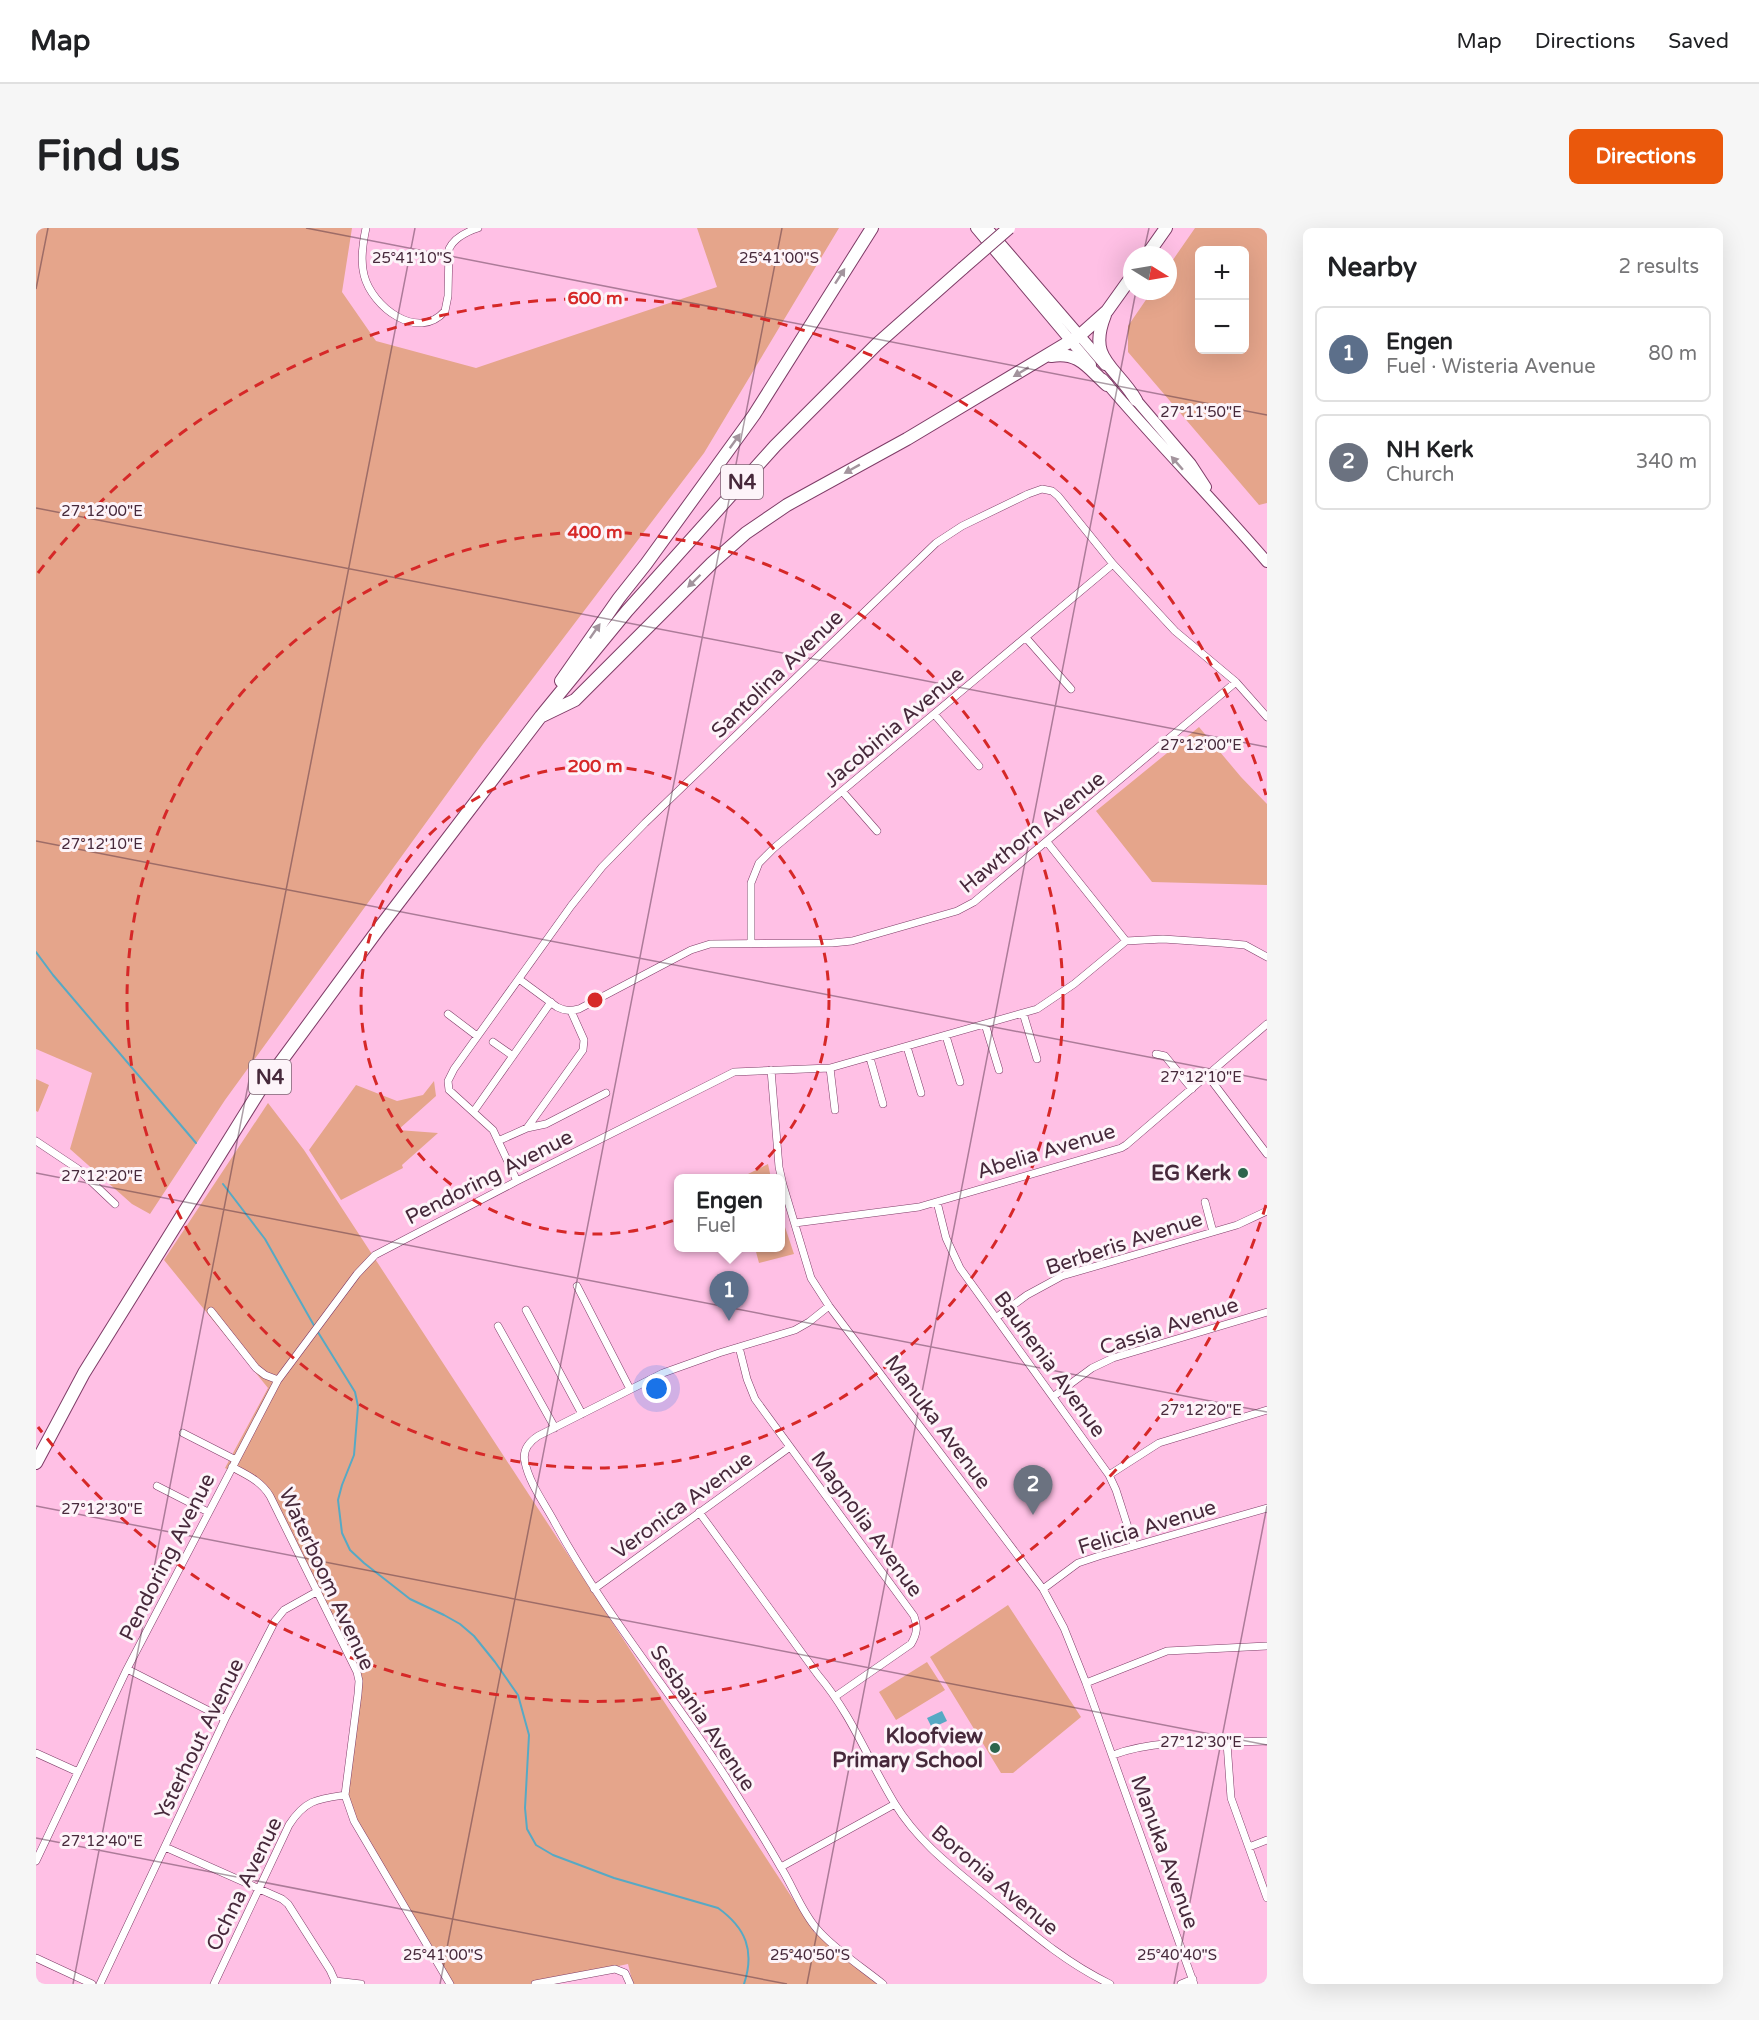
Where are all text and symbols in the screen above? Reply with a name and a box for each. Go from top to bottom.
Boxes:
text: Map [30,24,90,58]
text: Map [1456,29,1502,54]
text: Directions [1535,29,1635,54]
text: Saved [1668,29,1729,54]
button: Directions [1569,129,1723,184]
text: Find us [36,131,180,182]
north arrow [1123,246,1177,300]
map controls [1195,246,1249,354]
button: + [1195,246,1249,300]
text: 25°41'10"S [372,249,452,267]
text: 25°41'00"S [739,249,819,267]
text: Nearby [1327,252,1417,283]
text: 2 results [1619,255,1699,279]
one-way arrow [834,268,845,284]
text: 600 m [567,287,623,309]
button: − [1195,300,1249,354]
text: Engen [1386,329,1453,355]
text: 1 [1342,342,1355,366]
text: 80 m [1648,342,1697,366]
text: Fuel · Wisteria Avenue [1386,355,1596,379]
one-way arrow [1012,367,1029,377]
text: 27°11'50"E [1160,403,1242,421]
one-way arrow [729,433,741,448]
text: NH Kerk [1386,437,1474,463]
text: 2 [1342,450,1355,474]
text: 340 m [1636,450,1697,474]
one-way arrow [1171,456,1184,471]
text: Church [1386,463,1454,487]
one-way arrow [843,464,860,474]
road number: N4 [721,465,763,499]
text: 27°12'00"E [61,502,143,520]
text: 400 m [567,521,623,543]
one-way arrow [686,574,701,588]
street label: Santolina Avenue [706,605,849,744]
one-way arrow [589,624,601,640]
street label: Jacobinia Avenue [819,662,969,793]
text: 27°12'00"E [1160,736,1242,754]
text: 200 m [567,755,623,777]
street label: Hawthorn Avenue [955,766,1110,899]
text: 27°12'10"E [61,835,143,853]
centre of rings [585,990,605,1010]
road number: N4 [249,1060,291,1094]
text: 27°12'10"E [1160,1068,1242,1086]
street label: Abelia Avenue [974,1119,1119,1184]
street label: Pendoring Avenue [401,1124,577,1230]
place label: EG Kerk [1151,1161,1232,1186]
marker: EG Kerk [1236,1166,1250,1180]
text: 27°12'20"E [61,1167,143,1185]
popup [674,1174,785,1252]
text: Engen [696,1188,763,1214]
street label: Berberis Avenue [1043,1206,1206,1281]
text: Fuel [696,1214,736,1238]
pin: 1 [710,1272,748,1321]
street label: Bauhenia Avenue [988,1286,1111,1442]
street label: Cassia Avenue [1097,1292,1242,1361]
street label: Manuka Avenue [879,1350,996,1494]
your location [642,1374,671,1403]
text: 27°12'20"E [1160,1401,1242,1419]
street label: Veronica Avenue [607,1446,757,1565]
street label: Magnolia Avenue [805,1447,928,1602]
pin: 2 [1014,1466,1052,1515]
street label: Pendoring Avenue [114,1469,220,1645]
street label: Waterboom Avenue [273,1484,380,1675]
street label: Felicia Avenue [1075,1495,1219,1560]
text: 27°12'30"E [61,1500,143,1518]
street label: Sesbania Avenue [645,1641,761,1796]
street label: Ysterhout Avenue [150,1654,249,1824]
place label: Kloofview Primary School [832,1724,983,1773]
text: 27°12'30"E [1160,1733,1242,1751]
marker: Kloofview Primary School [988,1741,1002,1755]
street label: Manuka Avenue [1125,1772,1204,1932]
street label: Ochna Avenue [201,1813,288,1955]
street label: Boronia Avenue [926,1820,1063,1941]
text: 27°12'40"E [61,1832,143,1850]
text: 25°41'00"S [403,1946,483,1964]
text: 25°40'50"S [770,1946,850,1964]
text: 25°40'40"S [1137,1946,1217,1964]

